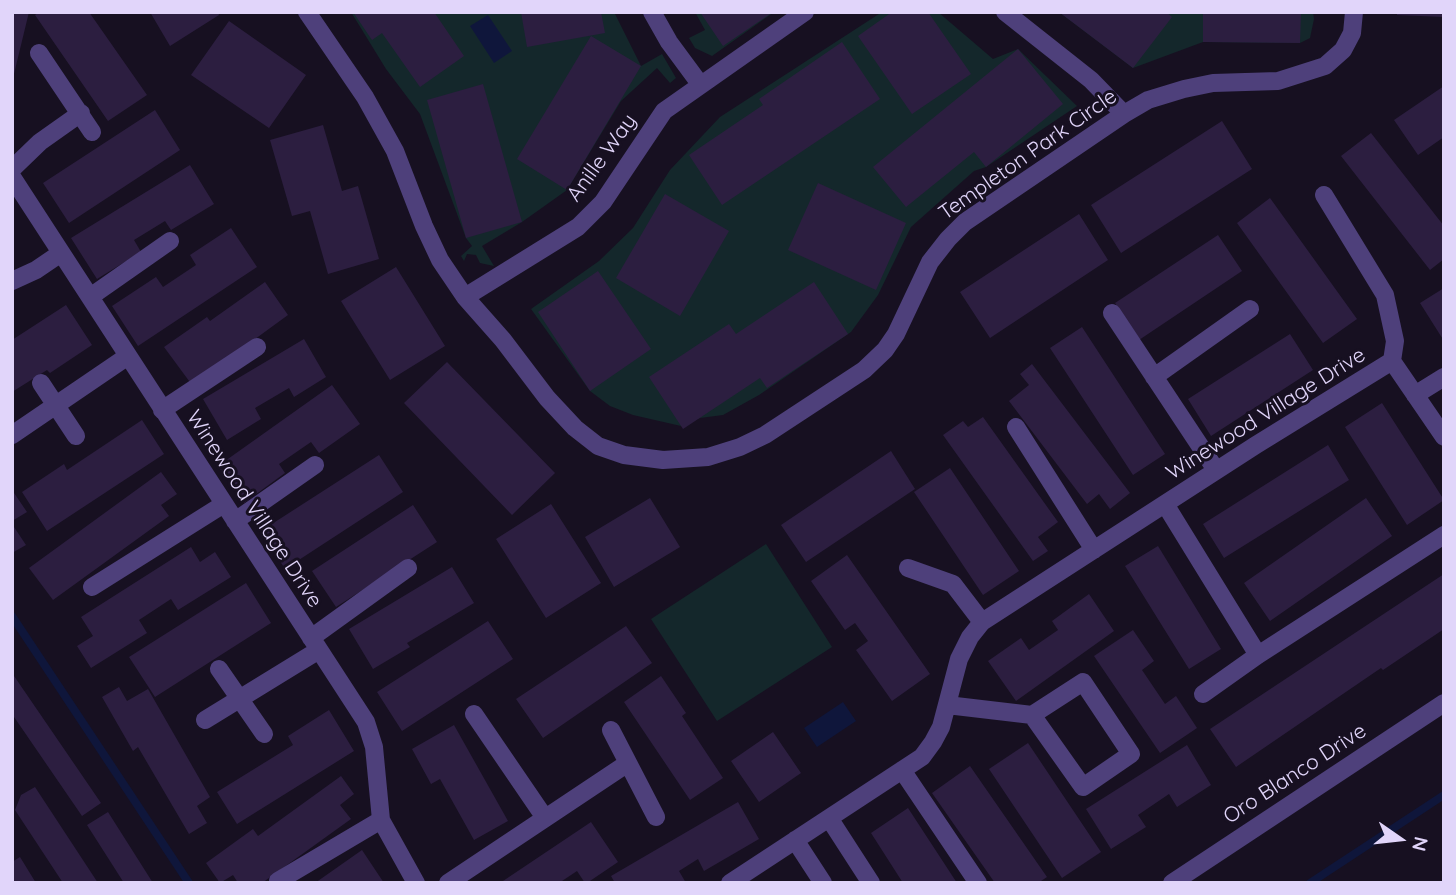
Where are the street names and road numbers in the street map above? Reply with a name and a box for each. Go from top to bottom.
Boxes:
street label: Templeton Park Circle [934,84,1122,226]
street label: Anille Way [562,109,642,207]
street label: Winewood Village Drive [1162,342,1370,486]
street label: Winewood Village Drive [181,406,327,612]
street label: Oro Blanco Drive [1219,718,1371,830]

